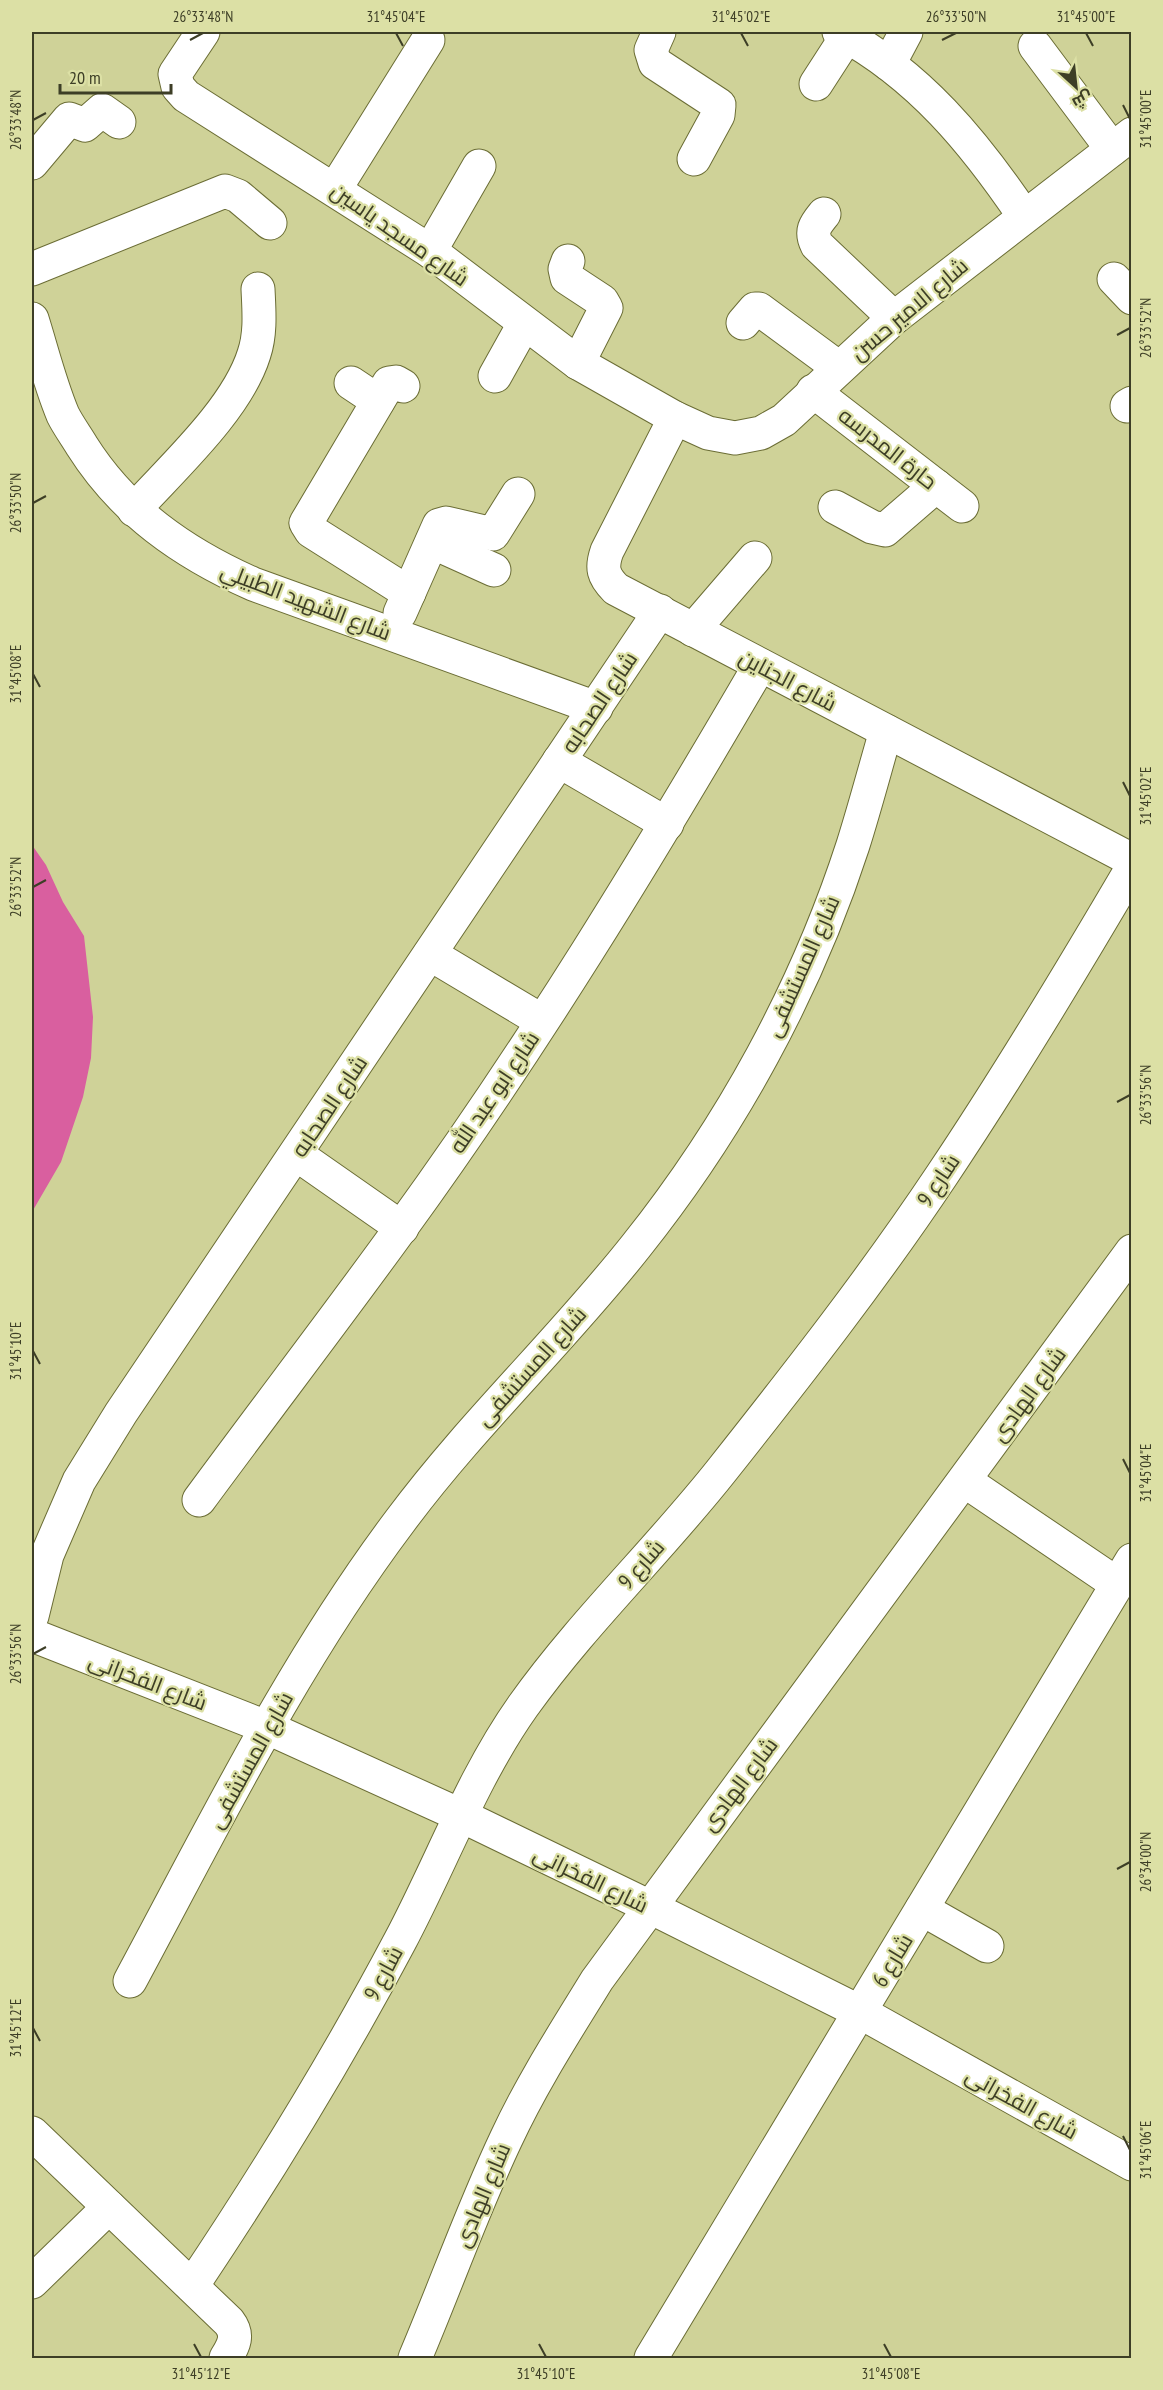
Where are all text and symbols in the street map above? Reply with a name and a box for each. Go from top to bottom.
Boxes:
text: 26°33'48"N [173,7,233,26]
text: 31°45'04"E [366,7,426,26]
text: 31°45'02"E [711,7,771,26]
text: 26°33'50"N [926,7,986,26]
text: 31°45'00"E [1056,7,1116,26]
scale bar [60,57,171,95]
north arrow [1046,57,1106,117]
text: 20 m [69,66,101,89]
text: ش [1069,87,1096,114]
text: 31°45'00"E [1136,89,1155,149]
text: 26°33'48"N [6,90,25,150]
street label: شارع مسجد ياسين [325,176,475,293]
street label: شارع الامير حسن [844,252,974,367]
text: 26°33'52"N [1136,298,1155,358]
street label: حارة المدرسه [833,401,943,495]
text: 26°33'50"N [6,473,25,533]
street label: شارع الشهيد الطبيلي [216,556,395,649]
street label: شارع الجناين [734,643,842,718]
text: 31°45'08"E [6,644,25,704]
street label: شارع الصحابه [555,646,644,759]
text: 31°45'02"E [1136,766,1155,826]
text: 26°33'52"N [6,857,25,917]
street label: شارع المستشفى [758,891,847,1041]
street label: شارع ابو عبد الله [443,1026,546,1159]
street label: شارع الصحابه [285,1050,374,1163]
text: 26°33'56"N [1136,1065,1155,1125]
street label: شارع 9 [910,1148,966,1212]
street label: شارع المستشفى [470,1300,593,1432]
text: 31°45'10"E [6,1321,25,1381]
street label: شارع الهادى [984,1341,1073,1448]
text: 31°45'04"E [1136,1443,1155,1503]
street label: شارع 9 [612,1533,671,1595]
text: 26°33'56"N [6,1624,25,1684]
street label: شارع الفخرانى [85,1646,211,1717]
street label: شارع المستشفى [201,1687,300,1834]
street label: شارع الهادى [695,1731,784,1837]
text: 26°34'00"N [1136,1832,1155,1892]
street label: شارع الفخرانى [529,1839,653,1920]
street label: شارع 6 [865,1928,920,1992]
street label: شارع 9 [357,1941,410,2005]
text: 31°45'12"E [6,1998,25,2058]
street label: شارع الفخرانى [960,2061,1083,2146]
text: 31°45'06"E [1136,2120,1155,2180]
street label: شارع الهادى [448,2139,517,2252]
text: 31°45'12"E [171,2364,231,2383]
text: 31°45'10"E [516,2364,576,2383]
text: 31°45'08"E [861,2364,921,2383]

